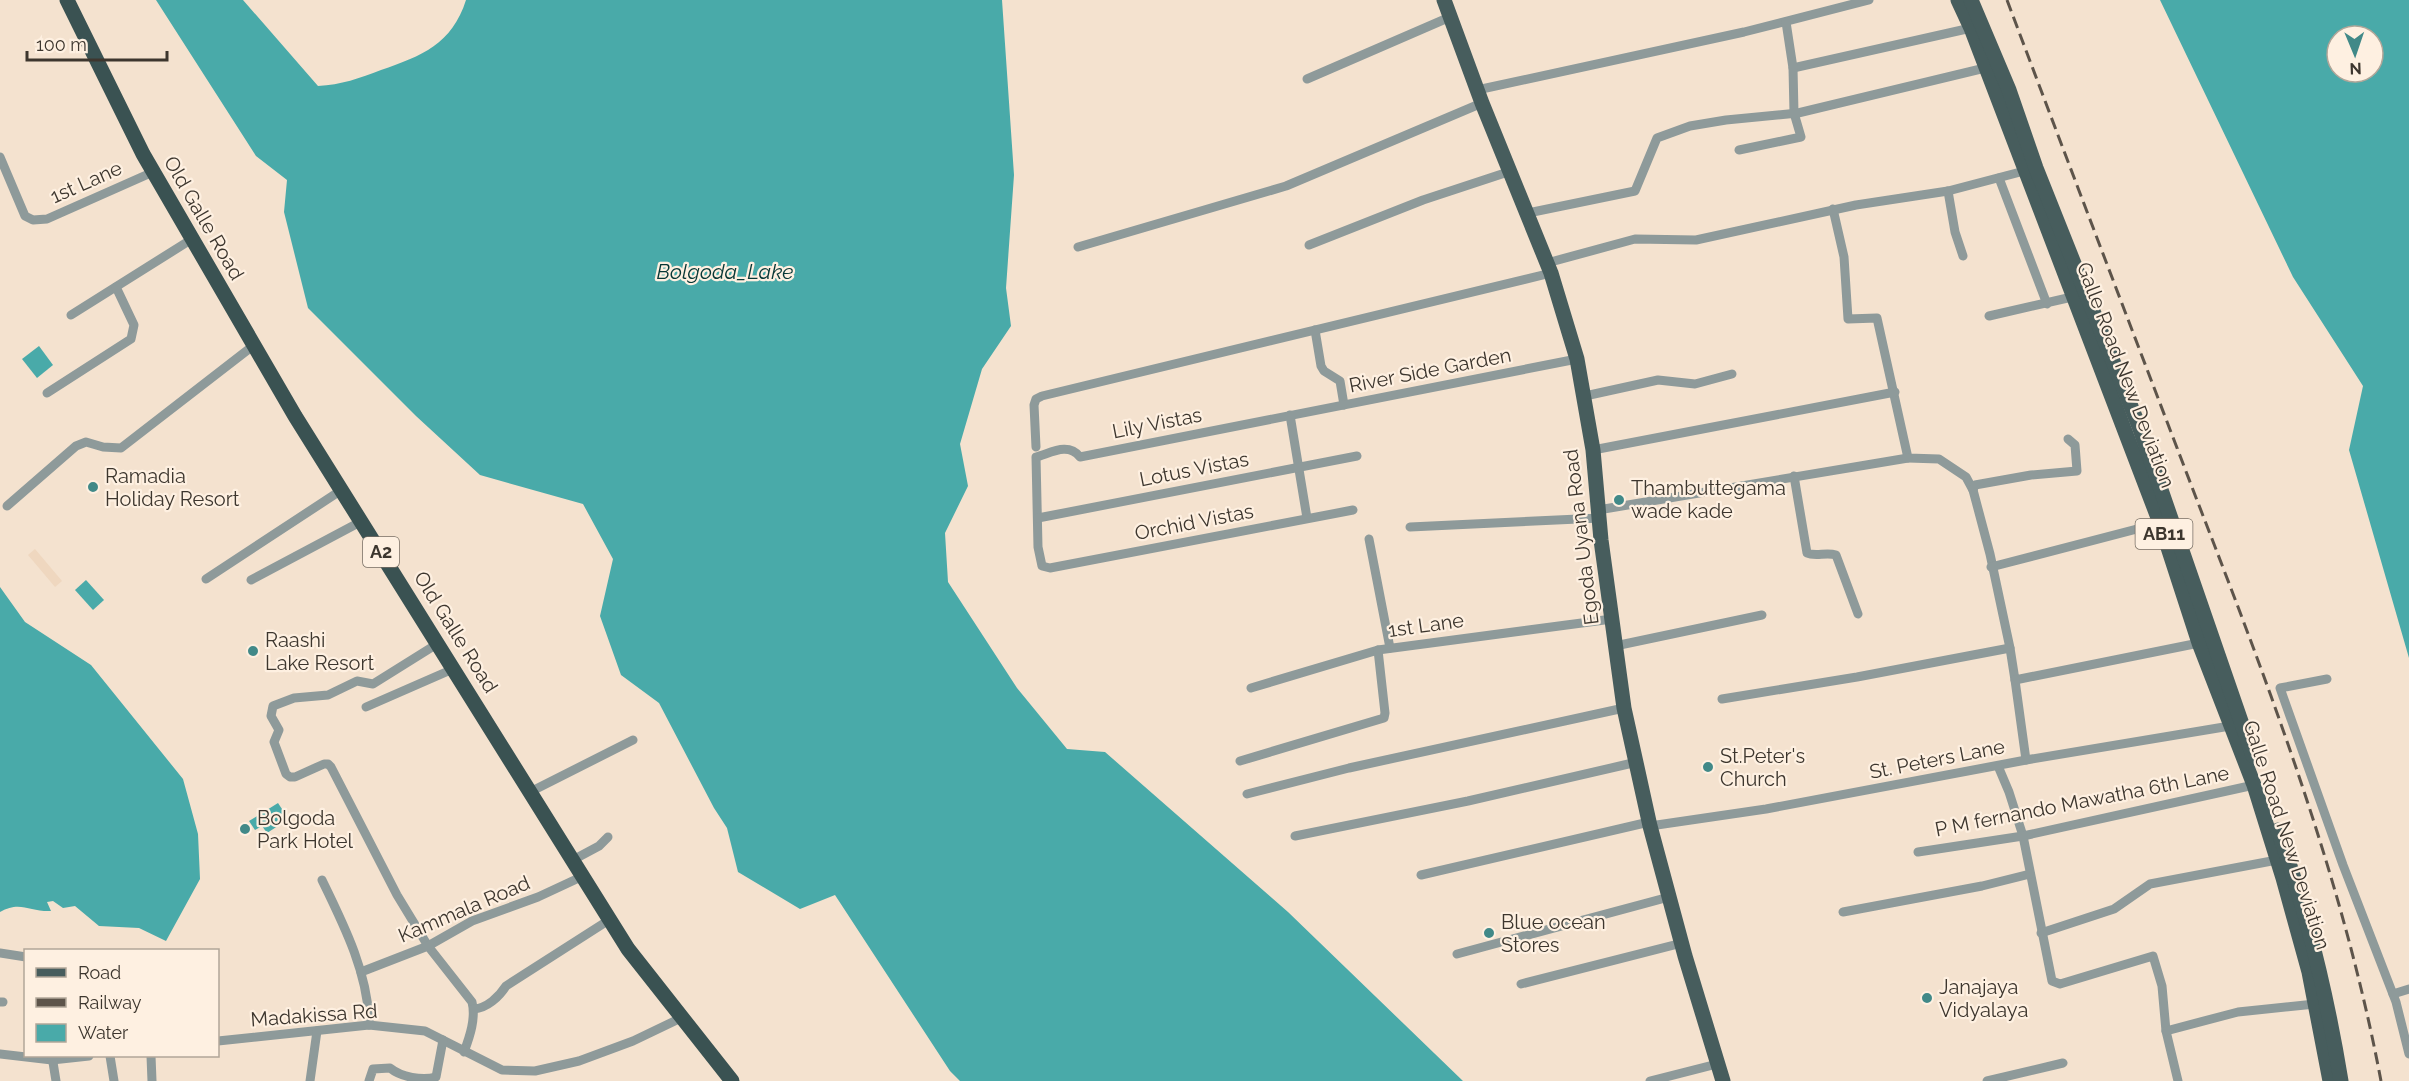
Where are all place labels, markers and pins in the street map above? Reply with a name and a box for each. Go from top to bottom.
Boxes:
place label: Ramadia Holiday Resort [105,464,240,511]
place label: Thambuttegama wade kade [1631,476,1786,523]
marker: Ramadia Holiday Resort [86,480,100,494]
marker: Thambuttegama wade kade [1612,493,1626,507]
place label: Raashi Lake Resort [265,628,375,675]
marker: Raashi Lake Resort [246,644,260,658]
place label: St.Peter's Church [1720,744,1805,791]
marker: St.Peter's Church [1701,760,1715,774]
place label: Bolgoda Park Hotel [257,806,354,853]
marker: Bolgoda Park Hotel [238,822,252,836]
place label: Blue ocean Stores [1501,910,1606,957]
marker: Blue ocean Stores [1482,926,1496,940]
place label: Janajaya Vidyalaya [1939,975,2028,1022]
marker: Janajaya Vidyalaya [1920,991,1934,1005]

